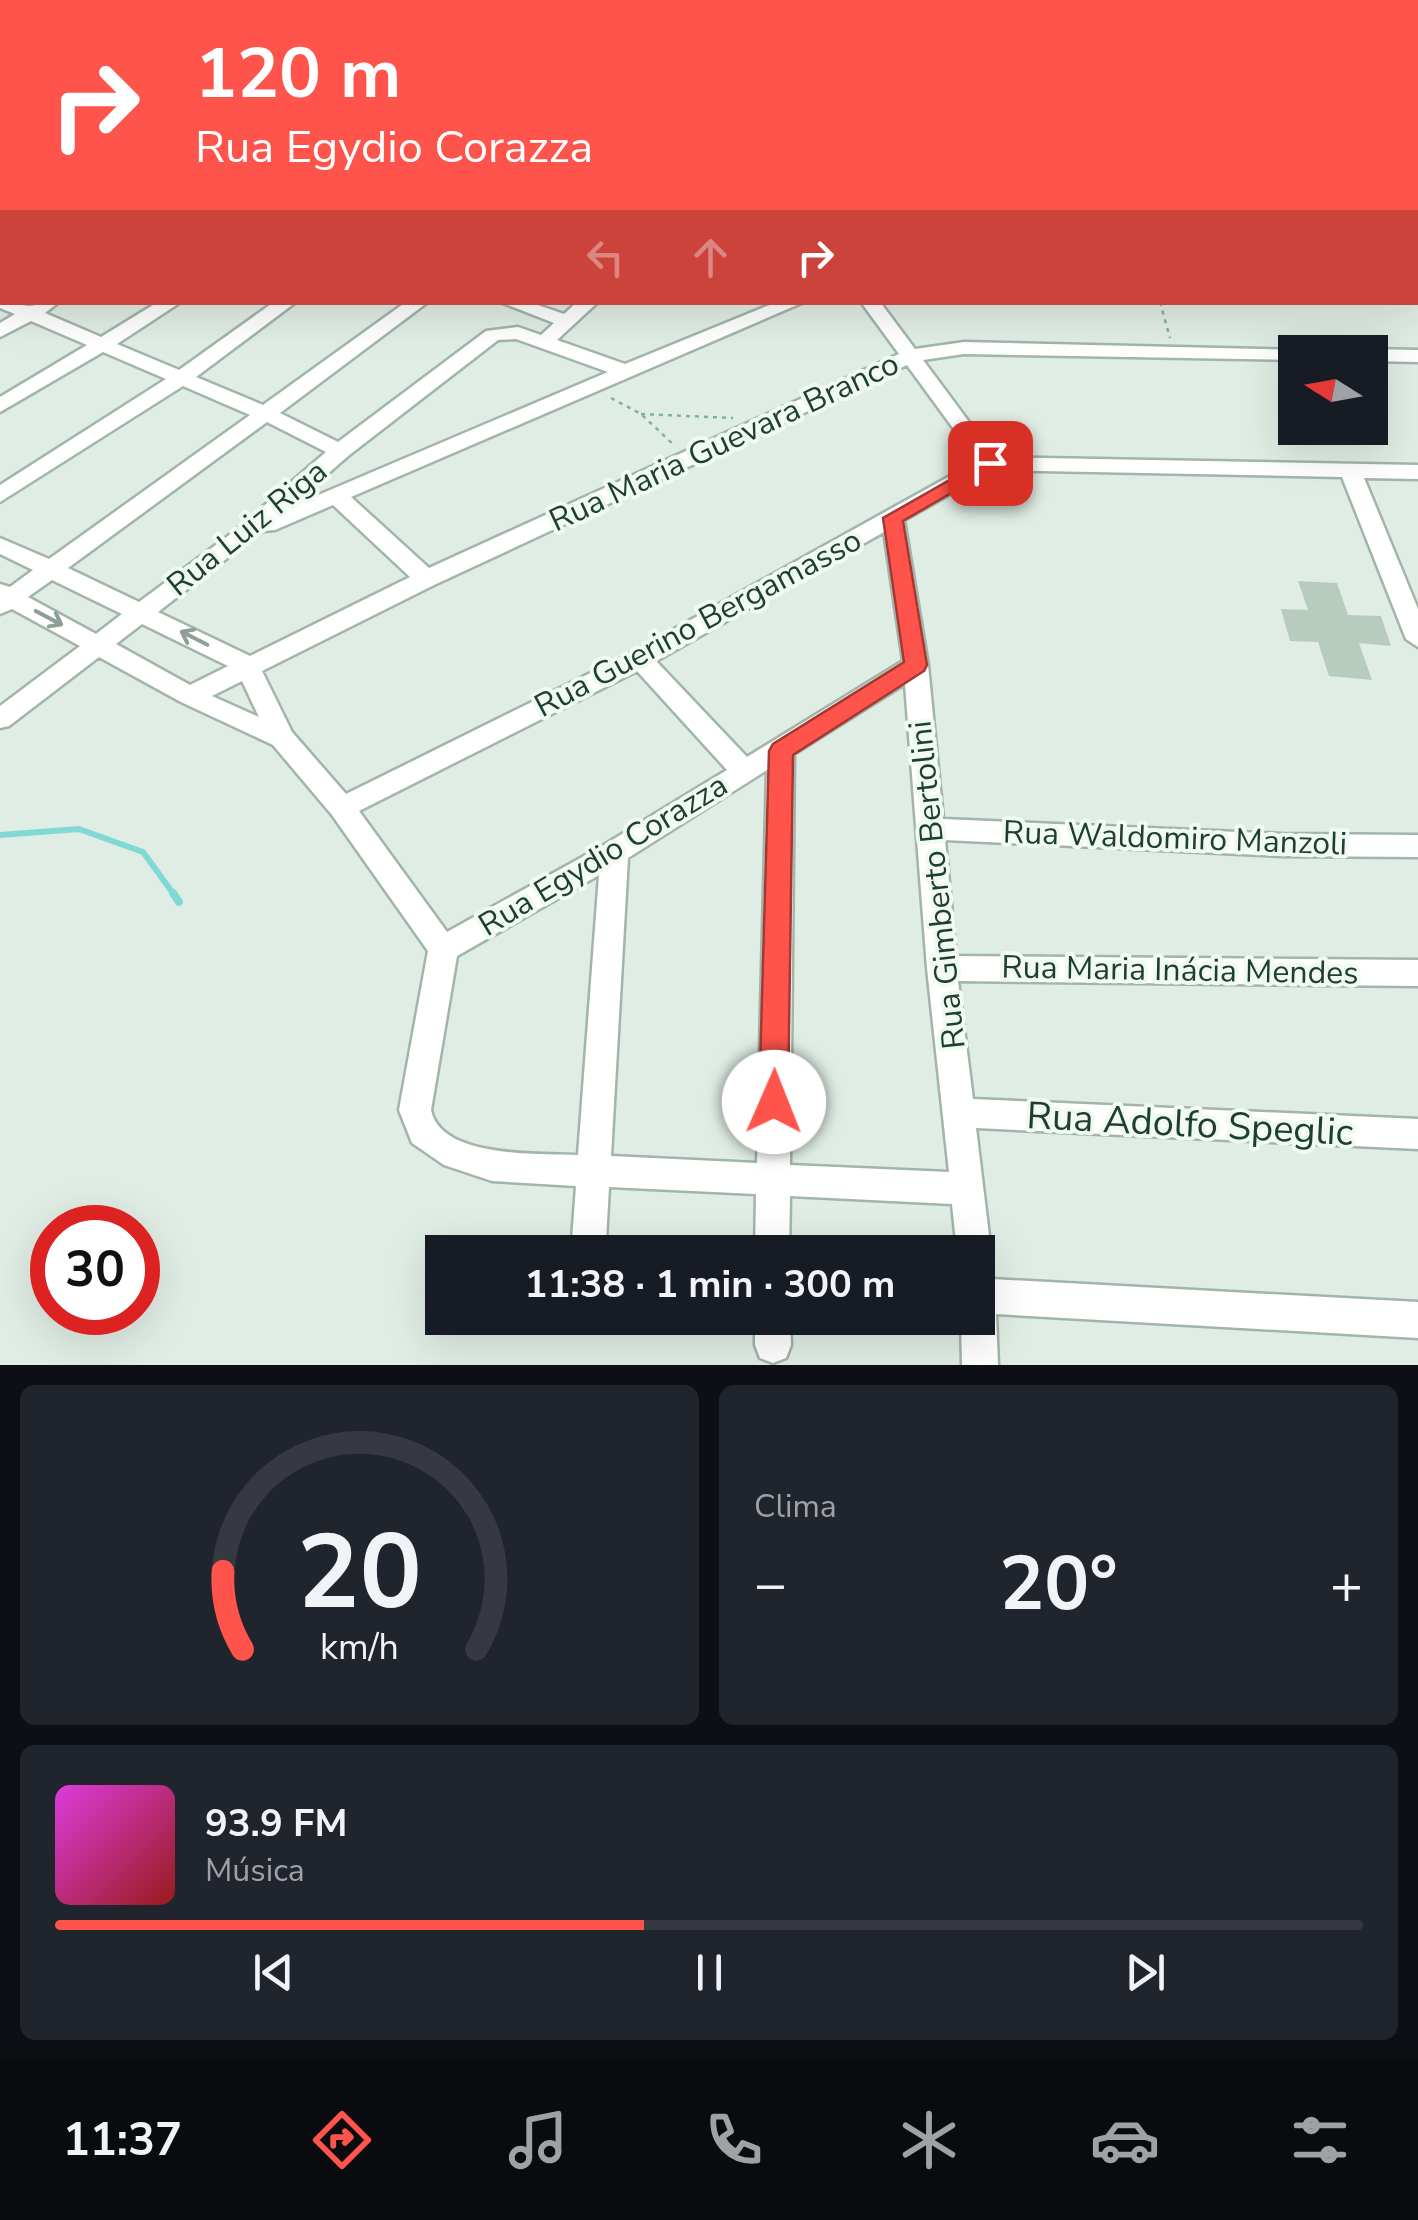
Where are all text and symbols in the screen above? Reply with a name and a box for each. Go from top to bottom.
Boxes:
text: 120 m [195,26,401,122]
icon: right [30,40,160,170]
text: Rua Egydio Corazza [195,117,593,178]
icon: left [578,230,633,285]
icon: ahead [683,230,738,285]
icon: right [788,230,843,285]
north arrow [1278,335,1388,445]
map controls [1278,335,1388,445]
street label: Rua Maria Guevara Branco [542,342,906,542]
pin [948,421,1033,506]
icon: arrive [963,436,1018,491]
street label: Rua Luiz Riga [158,450,336,606]
street label: Rua Guerino Bergamasso [527,518,869,728]
one-way arrow [33,609,63,628]
one-way arrow [180,628,210,647]
street label: Rua Gimberto Bertolini [898,719,976,1051]
street label: Rua Egydio Corazza [471,764,735,946]
street label: Rua Waldomiro Manzoli [1002,811,1348,865]
street label: Rua Maria Inácia Mendes [1001,945,1359,995]
position arrow [722,1050,826,1154]
street label: Rua Adolfo Speglic [1025,1090,1355,1158]
speed limit sign: 30 [30,1205,160,1335]
text: 11:38 · 1 min · 300 m [525,1259,895,1310]
text: Clima [754,1485,837,1528]
text: 20 [297,1502,422,1644]
text: 20° [999,1533,1118,1635]
text: − [754,1547,787,1622]
text: + [1330,1547,1363,1622]
text: km/h [320,1623,399,1672]
text: 93.9 FM [205,1798,347,1849]
text: Música [205,1849,305,1892]
icon: previous [246,1945,301,2000]
icon: pause [682,1945,737,2000]
icon: next [1118,1945,1173,2000]
icon: directions [307,2105,377,2175]
icon: music [503,2105,573,2175]
icon: phone [699,2105,769,2175]
icon: climate [894,2105,964,2175]
icon: car [1090,2105,1160,2175]
icon: filters [1285,2105,1355,2175]
text: 11:37 [63,2110,182,2171]

